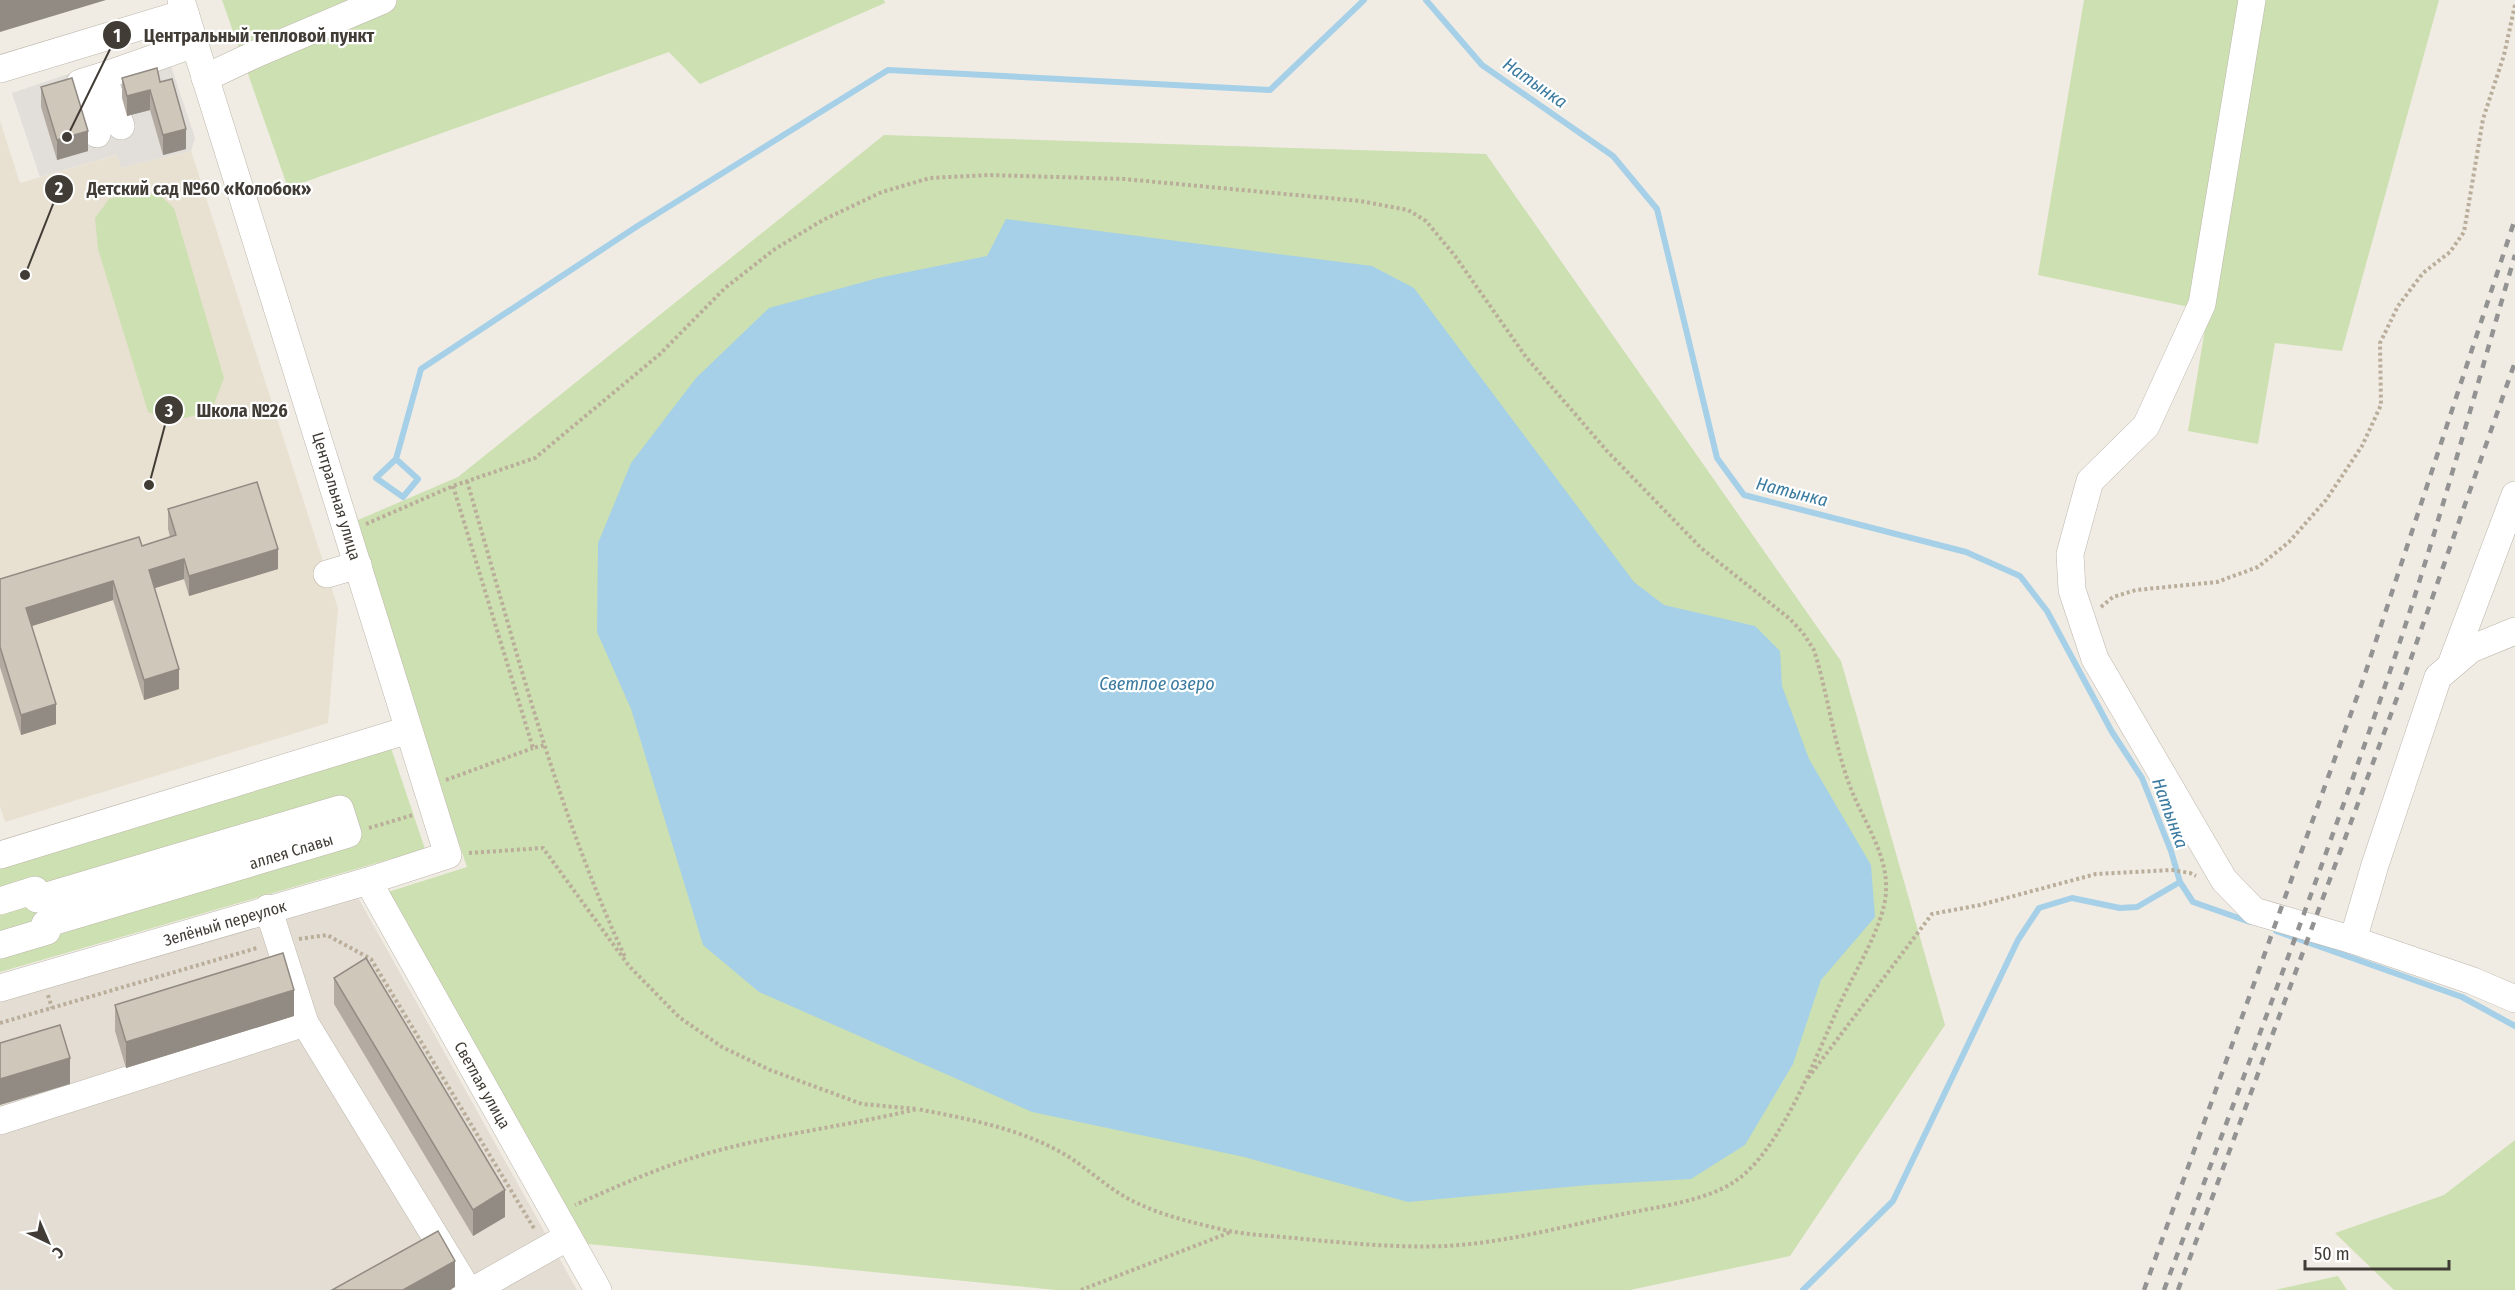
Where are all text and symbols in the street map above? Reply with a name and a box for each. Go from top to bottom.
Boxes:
callout: Центральный тепловой пункт [102,17,387,53]
text: 1 [113,25,121,47]
text: Центральный тепловой пункт [144,25,375,47]
water label: Натынка [1499,53,1571,113]
callout: Детский сад №60 «Колобок» [44,171,323,207]
text: 2 [54,178,63,200]
text: Детский сад №60 «Колобок» [86,178,311,200]
callout: Школа №26 [154,392,300,428]
text: 3 [164,400,174,422]
text: Школа №26 [196,400,288,422]
street label: Центральная улица [308,430,365,562]
water label: Натынка [1754,472,1830,512]
water label: Светлое озеро [1099,673,1215,695]
water label: Натынка [2147,775,2193,851]
street label: аллея Славы [247,830,335,873]
street label: Зелёный переулок [161,896,289,950]
street label: Светлая улица [450,1038,514,1132]
north arrow [18,1212,78,1272]
scale bar [2305,1233,2449,1271]
text: С [48,1243,68,1263]
text: 50 m [2314,1243,2350,1265]

